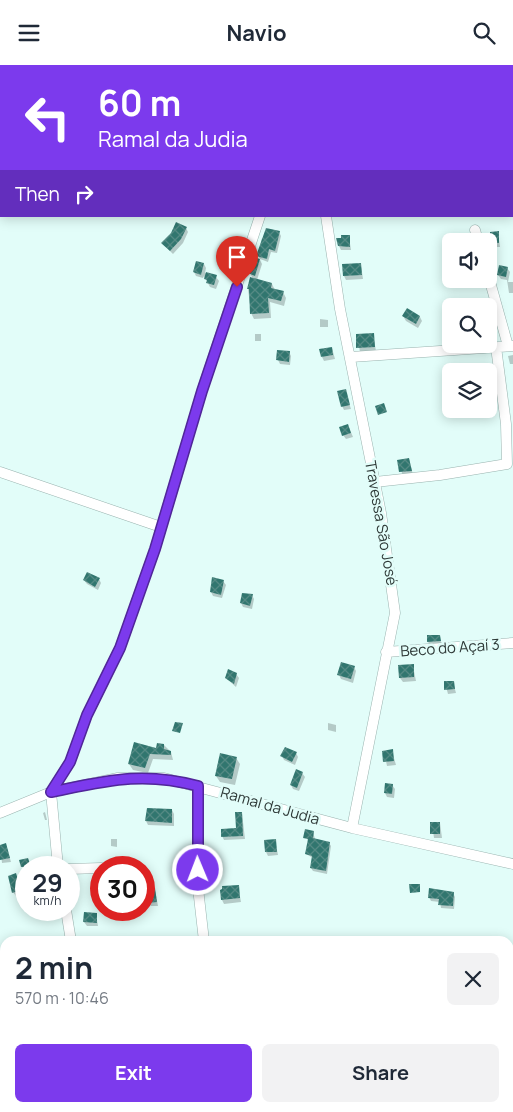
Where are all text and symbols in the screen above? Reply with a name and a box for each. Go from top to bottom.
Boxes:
text: Navio [227,18,286,48]
icon: menu [15,19,43,47]
icon: search [470,19,498,47]
text: 60 m [98,79,181,127]
icon: left [15,85,80,150]
text: Ramal da Judia [98,124,248,154]
icon: right [70,180,98,208]
text: Then [15,181,60,207]
map controls [442,233,497,418]
button: sound [442,233,497,288]
pin [216,236,258,287]
icon: arrive [223,243,251,271]
button: search [442,298,497,353]
button: layers [442,363,497,418]
street label: Travessa São José [360,459,403,587]
street label: Beco do Açaí 3 [400,634,500,661]
street label: Ramal da Judia [218,781,322,830]
position arrow [171,843,223,895]
speed limit sign: 30 [90,856,155,921]
text: 29 [32,865,63,900]
text: km/h [34,892,61,909]
text: 2 min [15,947,93,988]
button: close [447,953,499,1005]
text: 570 m · 10:46 [15,987,109,1009]
button: Exit [15,1044,252,1102]
button: Share [262,1044,499,1102]

